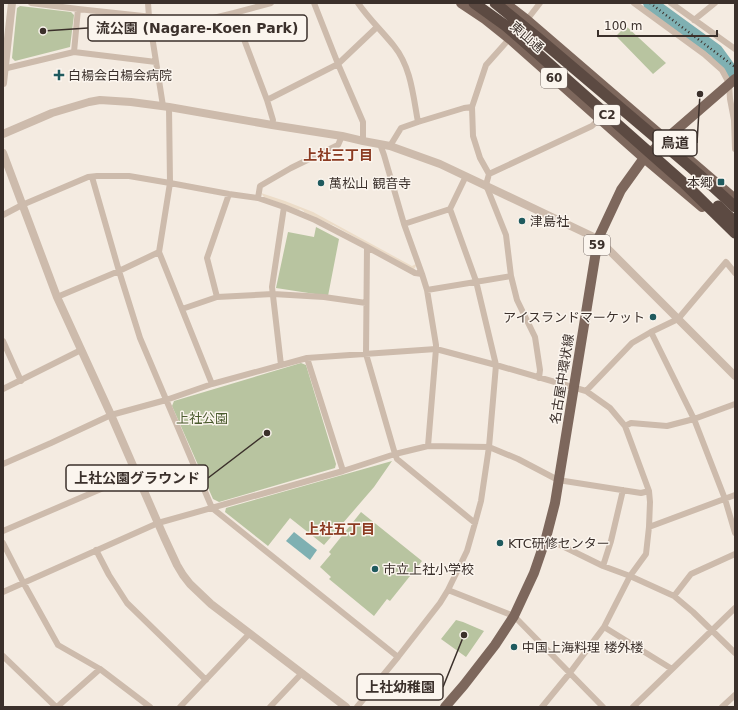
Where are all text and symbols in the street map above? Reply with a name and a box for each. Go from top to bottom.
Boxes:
scale bar [598,12,717,38]
callout: 流公園 (Nagare-Koen Park) [88,15,307,41]
street label: 東山通 [507,19,547,55]
text: 100 m [604,19,642,33]
text: 流公園 (Nagare-Koen Park) [96,20,298,36]
place label: 白楊会白楊会病院 [68,68,172,83]
road number: 60 [541,68,567,88]
marker: 白楊会白楊会病院 [53,69,65,81]
road number: C2 [594,105,620,125]
callout: 鳥道 [653,130,697,156]
text: 鳥道 [661,135,689,151]
district label: 上社三丁目 [303,147,373,163]
place label: 本郷 [687,175,713,190]
place label: 萬松山 観音寺 [329,176,411,191]
marker: 本郷 [716,177,726,187]
marker: 萬松山 観音寺 [316,178,326,188]
place label: 津島社 [530,214,569,229]
marker: 津島社 [517,216,527,226]
road number: 59 [584,235,610,255]
place label: アイスランドマーケット [503,310,645,325]
marker: アイスランドマーケット [648,312,658,322]
street label: 名古屋中環状線 [547,333,577,425]
park label: 上社公園 [176,411,228,426]
callout: 上社公園グラウンド [66,465,208,491]
text: 上社公園グラウンド [74,470,200,486]
district label: 上社五丁目 [305,521,375,537]
place label: KTC研修センター [508,536,610,551]
marker: KTC研修センター [495,538,505,548]
place label: 市立上社小学校 [383,562,474,577]
marker: 市立上社小学校 [370,564,380,574]
place label: 中国上海料理 楼外楼 [522,640,643,655]
marker: 中国上海料理 楼外楼 [509,642,519,652]
callout: 上社幼稚園 [357,674,443,700]
text: 上社幼稚園 [365,679,435,695]

